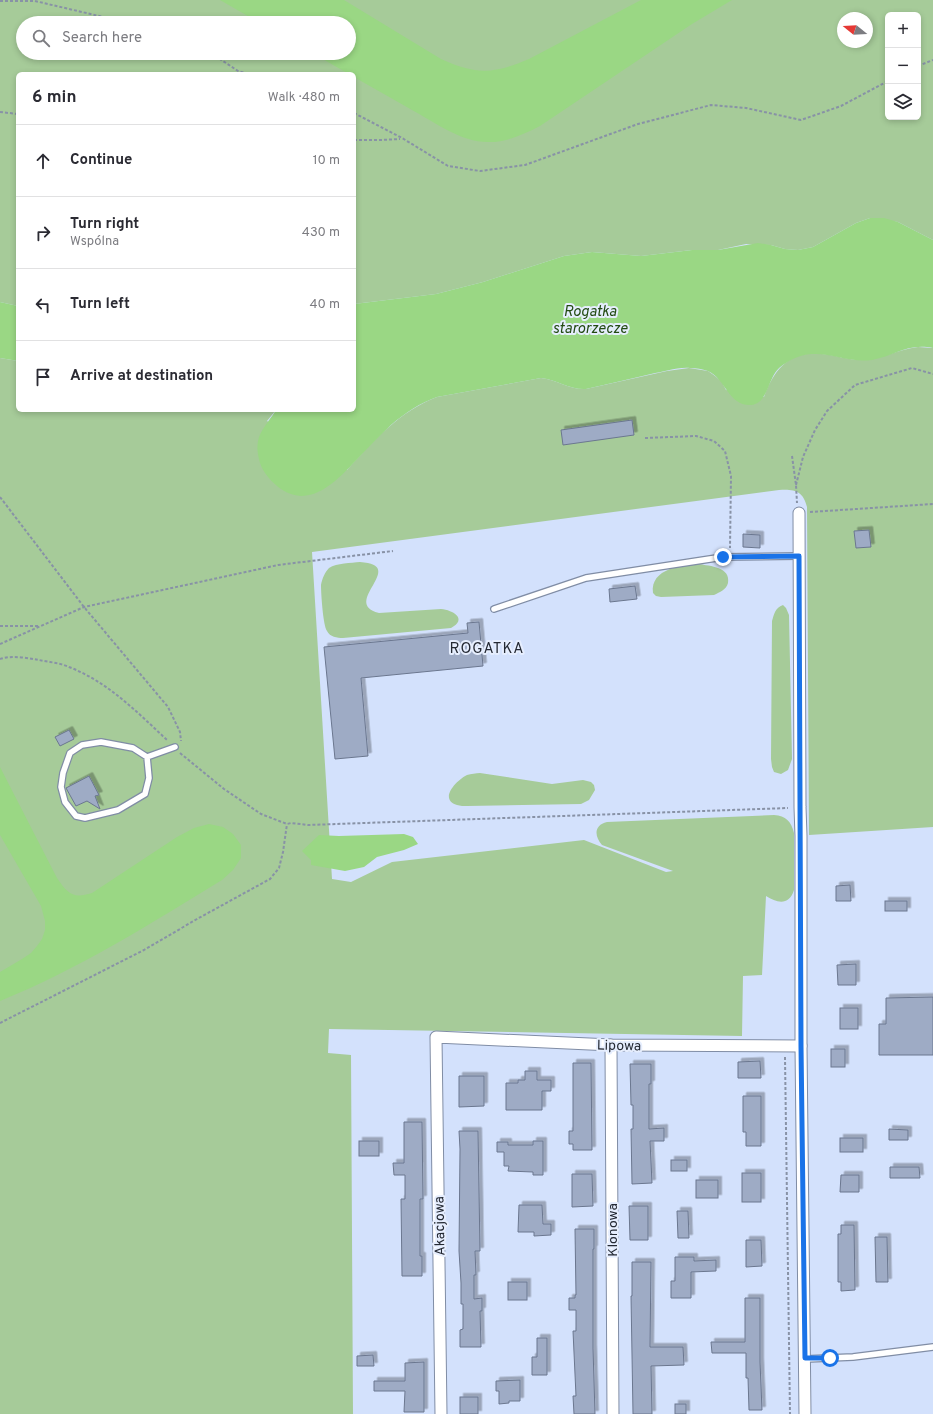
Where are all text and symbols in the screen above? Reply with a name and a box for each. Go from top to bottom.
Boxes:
north arrow [837,12,873,48]
map controls [885,12,921,120]
button: + [885,12,921,48]
search box [16,16,356,60]
icon: search [30,27,52,49]
text: Search here [62,29,142,48]
button: − [885,48,921,84]
button: layers [885,84,921,120]
text: 6 min [32,87,76,109]
text: Walk · 480 m [268,90,340,106]
icon: ahead [32,150,54,172]
text: Continue [70,151,132,170]
text: 10 m [313,153,340,169]
text: Turn right [70,215,139,234]
icon: right [32,222,54,244]
text: 430 m [302,225,340,241]
text: Wspólna [70,234,119,250]
icon: left [32,294,54,316]
text: Turn left [70,295,130,314]
text: 40 m [310,297,340,313]
water label: Rogatka starorzecze [552,303,628,339]
icon: arrive [32,366,54,388]
text: Arrive at destination [70,367,213,386]
route end [714,548,732,566]
district label: ROGATKA [449,640,525,659]
street label: Lipowa [597,1038,641,1055]
street label: Akacjowa [431,1196,450,1256]
street label: Klonowa [605,1203,622,1257]
route start [821,1349,839,1367]

